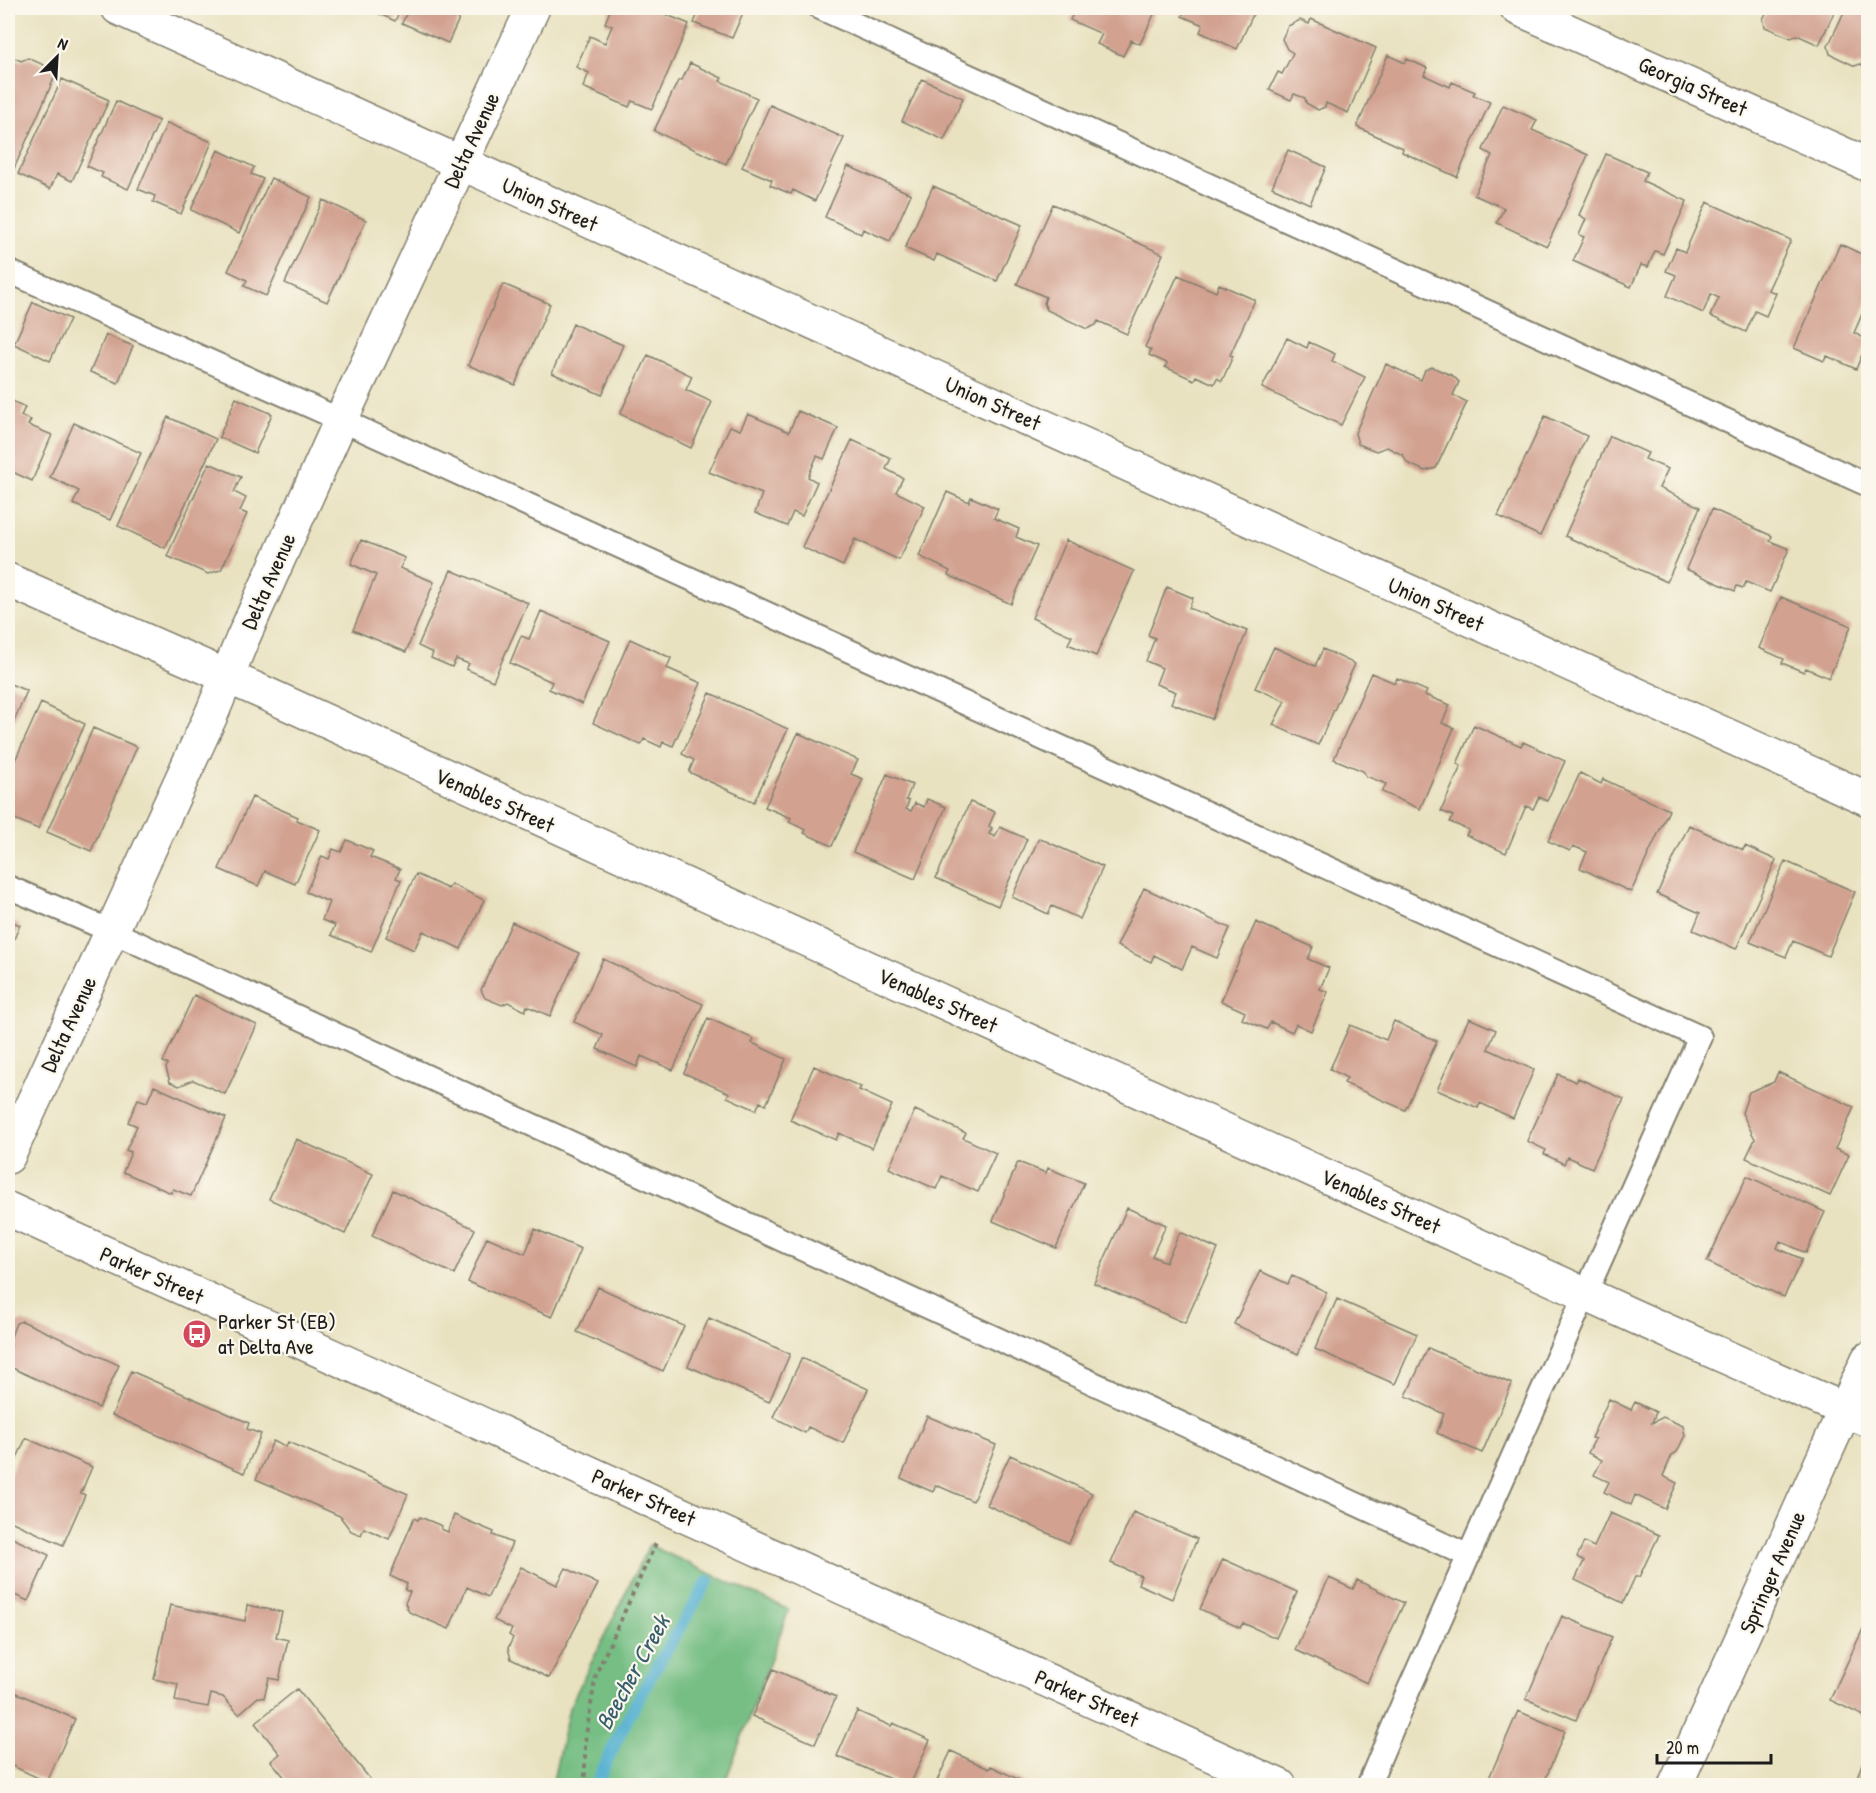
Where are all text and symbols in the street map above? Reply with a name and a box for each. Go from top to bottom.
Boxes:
north arrow [27,27,87,87]
text: N [55,32,72,55]
street label: Georgia Street [1634,49,1753,124]
street label: Delta Avenue [436,87,506,193]
street label: Union Street [497,170,603,239]
street label: Union Street [940,369,1046,438]
street label: Delta Avenue [234,528,303,634]
street label: Union Street [1383,570,1489,639]
street label: Venables Street [430,760,560,840]
street label: Venables Street [873,960,1003,1040]
street label: Delta Avenue [33,971,103,1077]
street label: Venables Street [1316,1161,1446,1241]
street label: Parker Street [96,1239,209,1311]
place label: Parker St (EB) at Delta Ave [218,1306,336,1361]
bus stop icon: Parker St (EB) at Delta Ave [181,1318,213,1350]
street label: Parker Street [588,1461,701,1533]
street label: Springer Avenue [1732,1506,1812,1638]
water label: Beecher Creek [587,1607,678,1735]
street label: Parker Street [1031,1662,1144,1734]
scale bar [1657,1727,1771,1765]
text: 20 m [1666,1735,1699,1760]

